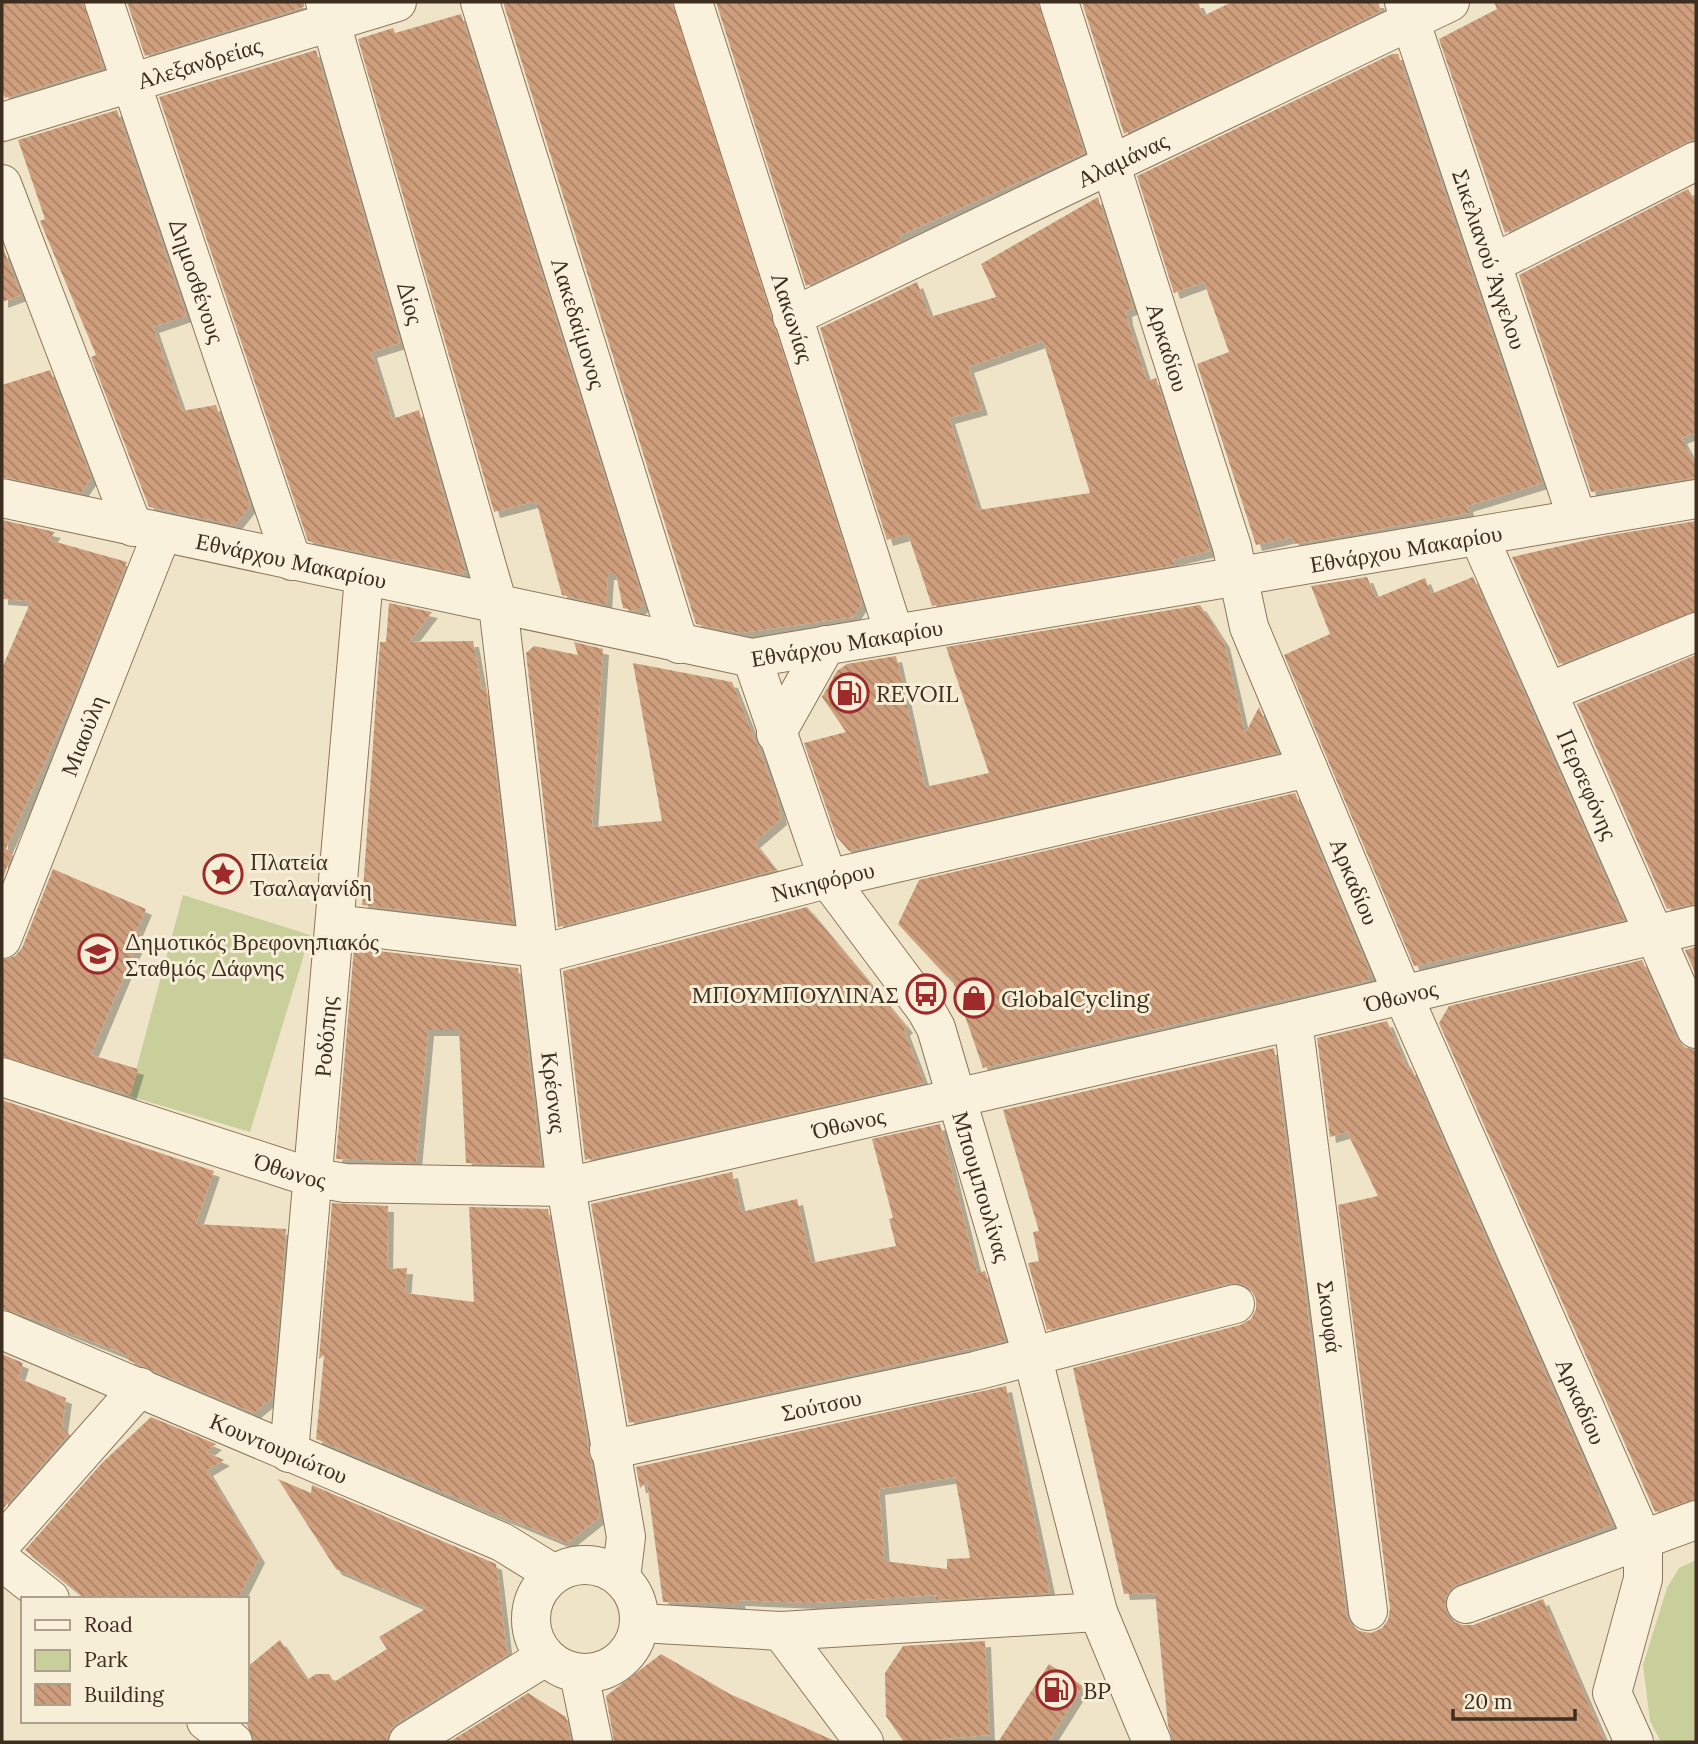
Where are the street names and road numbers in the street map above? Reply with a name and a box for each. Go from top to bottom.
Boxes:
street label: Αλεξανδρείας [133,30,265,95]
street label: Αλαμάνας [1072,125,1172,193]
street label: Σικελιανού Άγγελου [1447,165,1534,353]
street label: Δημοσθένους [163,215,232,347]
street label: Λακεδαίμονος [546,254,613,392]
street label: Λακωνίας [766,269,821,366]
street label: Δίος [391,278,431,327]
street label: Αρκαδίου [1141,299,1196,395]
street label: Εθνάρχου Μακαρίου [1308,517,1504,578]
street label: Εθνάρχου Μακαρίου [193,525,389,594]
street label: Εθνάρχου Μακαρίου [749,612,945,672]
street label: Μιαούλη [53,691,111,780]
street label: Περσεφόνης [1551,725,1625,843]
street label: Αρκαδίου [1324,833,1386,929]
street label: Νικηφόρου [768,854,877,908]
street label: Όθωνος [1361,973,1440,1018]
street label: Ροδόπης [307,995,343,1078]
street label: Κρέσνας [536,1050,574,1135]
street label: Όθωνος [808,1100,888,1145]
street label: Μπουμπουλίνας [947,1108,1018,1265]
street label: Όθωνος [250,1145,328,1194]
street label: Σκουφά [1312,1279,1350,1355]
street label: Αρκαδίου [1550,1353,1613,1449]
street label: Σούτσου [779,1382,864,1427]
street label: Κουντουριώτου [206,1405,352,1490]

